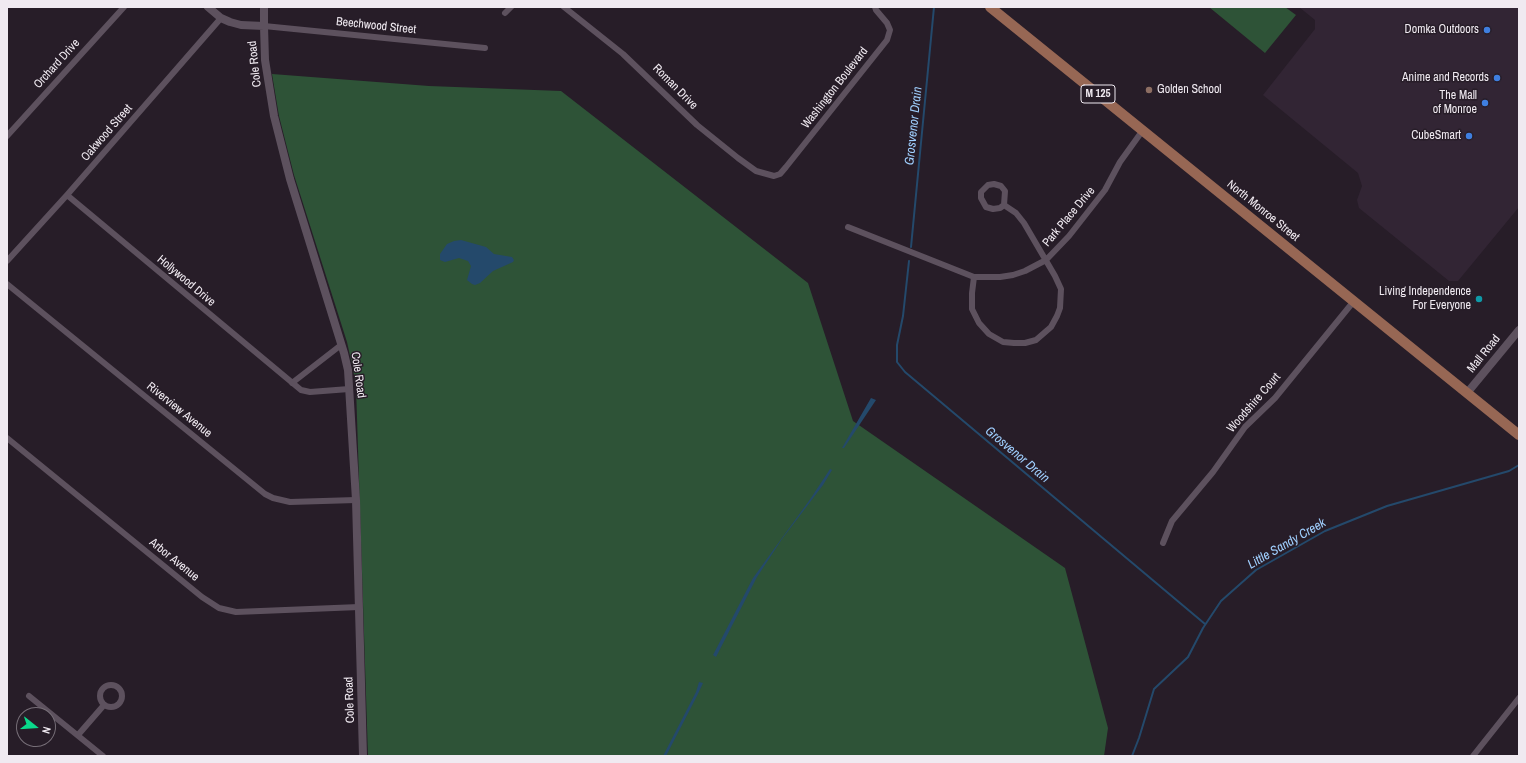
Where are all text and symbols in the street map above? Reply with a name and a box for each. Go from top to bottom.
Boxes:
street label: Beechwood Street [335,15,417,37]
place label: Domka Outdoors [1405,23,1479,37]
marker: Domka Outdoors [1482,25,1492,35]
street label: Orchard Drive [31,36,83,92]
street label: Cole Road [245,40,265,88]
street label: Washington Boulevard [799,44,871,132]
street label: Roman Drive [649,61,701,113]
place label: Anime and Records [1402,71,1489,85]
marker: Anime and Records [1492,73,1502,83]
place label: Golden School [1157,83,1222,97]
road number: M 125 [1081,85,1115,103]
marker: Golden School [1144,85,1154,95]
water label: Grosvenor Drain [902,86,926,166]
place label: The Mall of Monroe [1433,89,1477,117]
marker: The Mall of Monroe [1480,98,1490,108]
street label: Oakwood Street [78,102,136,164]
place label: CubeSmart [1411,129,1461,143]
marker: CubeSmart [1464,131,1474,141]
street label: North Monroe Street [1224,177,1302,245]
street label: Park Place Drive [1040,184,1098,250]
street label: Hollywood Drive [154,252,218,310]
place label: Living Independence For Everyone [1379,285,1471,313]
marker: Living Independence For Everyone [1474,294,1484,304]
street label: Mall Road [1464,332,1504,376]
street label: Cole Road [348,351,368,399]
street label: Woodshire Court [1224,370,1284,436]
street label: Riverview Avenue [144,379,214,441]
water label: Grosvenor Drain [982,424,1052,486]
water label: Little Sandy Creek [1245,515,1329,573]
street label: Arbor Avenue [146,536,202,584]
street label: Cole Road [342,677,358,723]
north arrow [16,707,56,747]
text: N [39,725,54,735]

